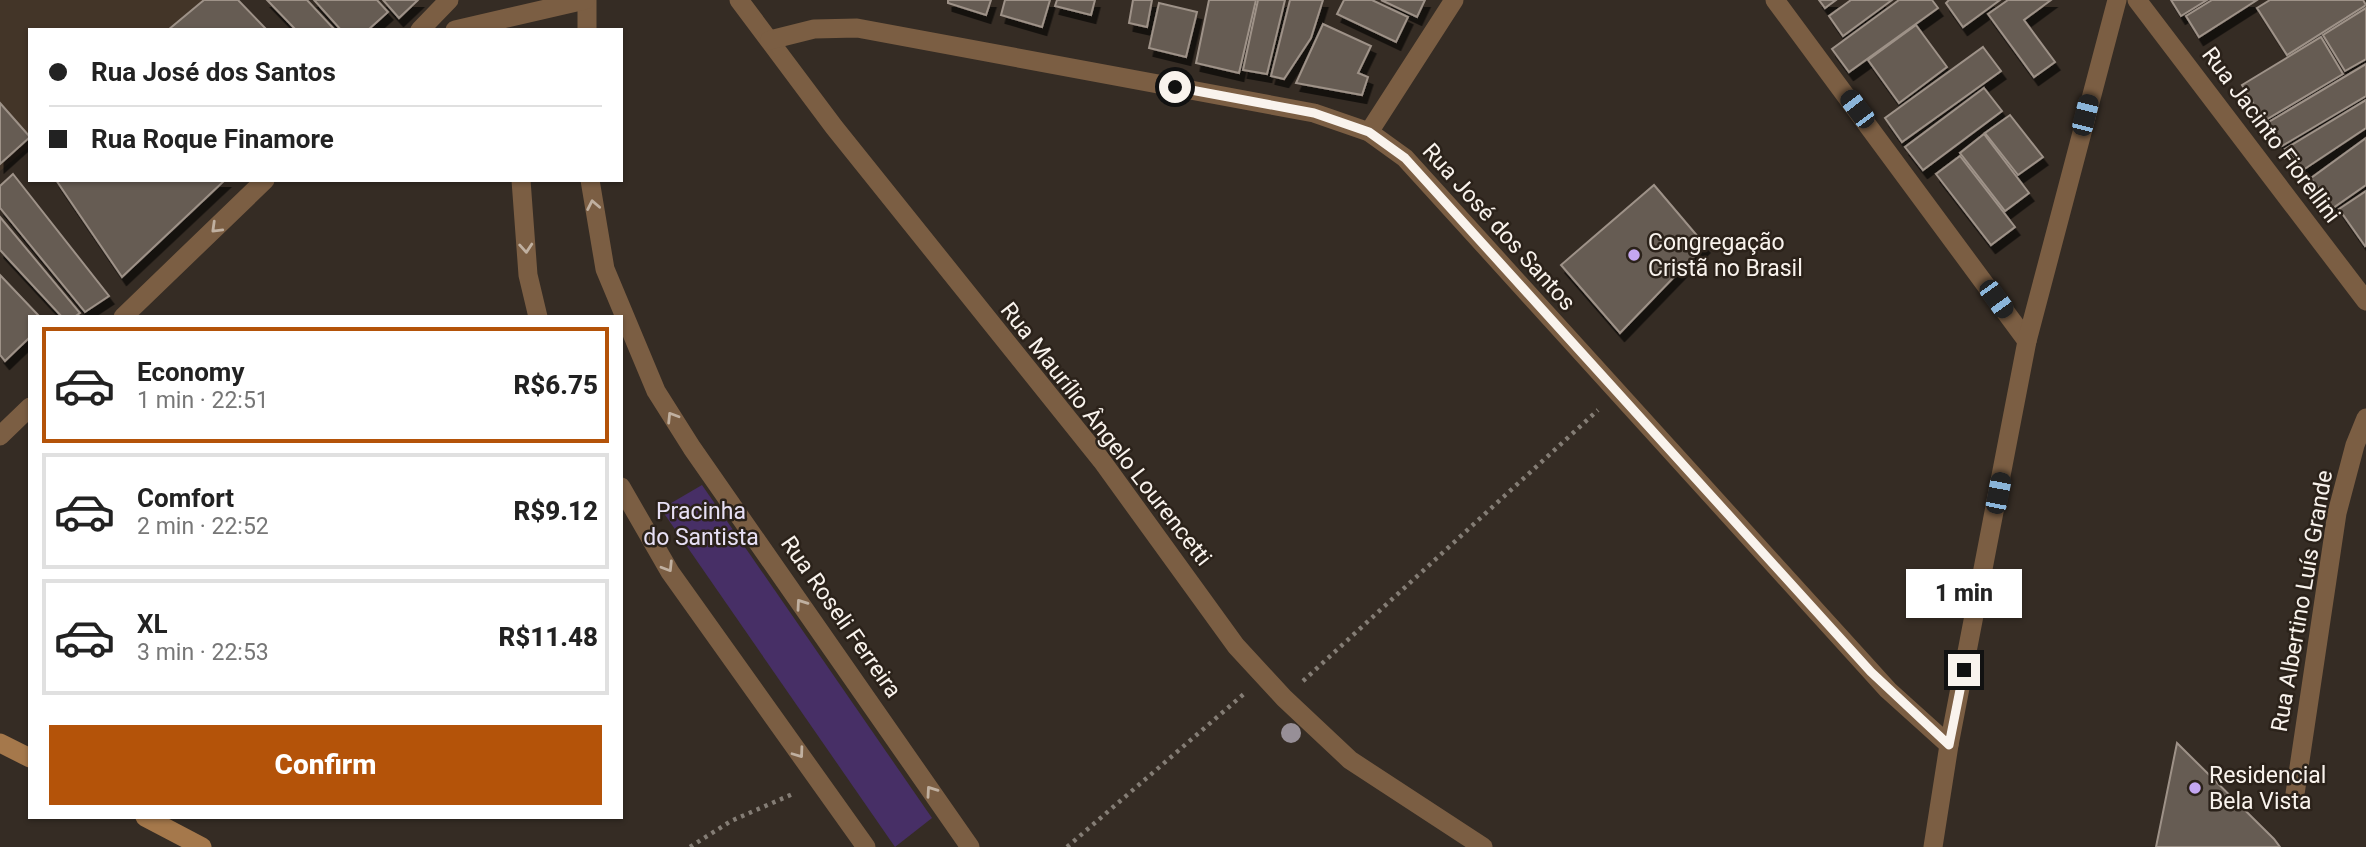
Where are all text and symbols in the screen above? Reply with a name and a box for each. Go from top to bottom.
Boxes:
street label: Rua Jacinto Fiorellini [2196,42,2346,228]
text: Rua José dos Santos [91,57,336,87]
route start [1159,71,1191,103]
car [1836,86,1879,132]
car [2070,92,2101,138]
text: Rua Roque Finamore [91,124,334,154]
street label: Rua José dos Santos [1417,138,1581,316]
one-way arrow [586,199,601,211]
one-way arrow [211,219,224,232]
place label: Congregação Cristã no Brasil [1648,229,1803,282]
one-way arrow [518,243,533,254]
marker: Congregação Cristã no Brasil [1626,247,1642,263]
car [1976,276,2017,322]
street label: Rua Maurílio Ângelo Lourencetti [995,296,1218,571]
icon: car [53,354,116,417]
text: Economy [137,357,244,387]
text: R$6.75 [514,370,598,400]
text: 1 min · 22:51 [137,387,269,414]
one-way arrow [668,412,680,425]
street label: Rua Albertino Luís Grande [2266,468,2338,734]
car [1984,470,2013,516]
icon: car [53,480,116,543]
text: Comfort [137,483,234,513]
text: R$9.12 [514,496,598,526]
park label: Pracinha do Santista [643,498,759,551]
text: 2 min · 22:52 [137,513,269,540]
street label: Rua Roseli Ferreira [775,531,907,703]
one-way arrow [659,560,672,573]
callout: 1 min [1906,568,2022,618]
text: 1 min [1935,580,1993,607]
one-way arrow [797,599,810,612]
icon: car [53,606,116,669]
text: XL [137,609,168,639]
text: R$11.48 [499,622,598,652]
text: 3 min · 22:53 [137,639,269,666]
route end [1948,654,1980,686]
button: Confirm [49,725,602,805]
one-way arrow [791,745,803,758]
place label: Residencial Bela Vista [2209,762,2326,815]
marker: Residencial Bela Vista [2187,780,2203,796]
one-way arrow [927,786,939,799]

